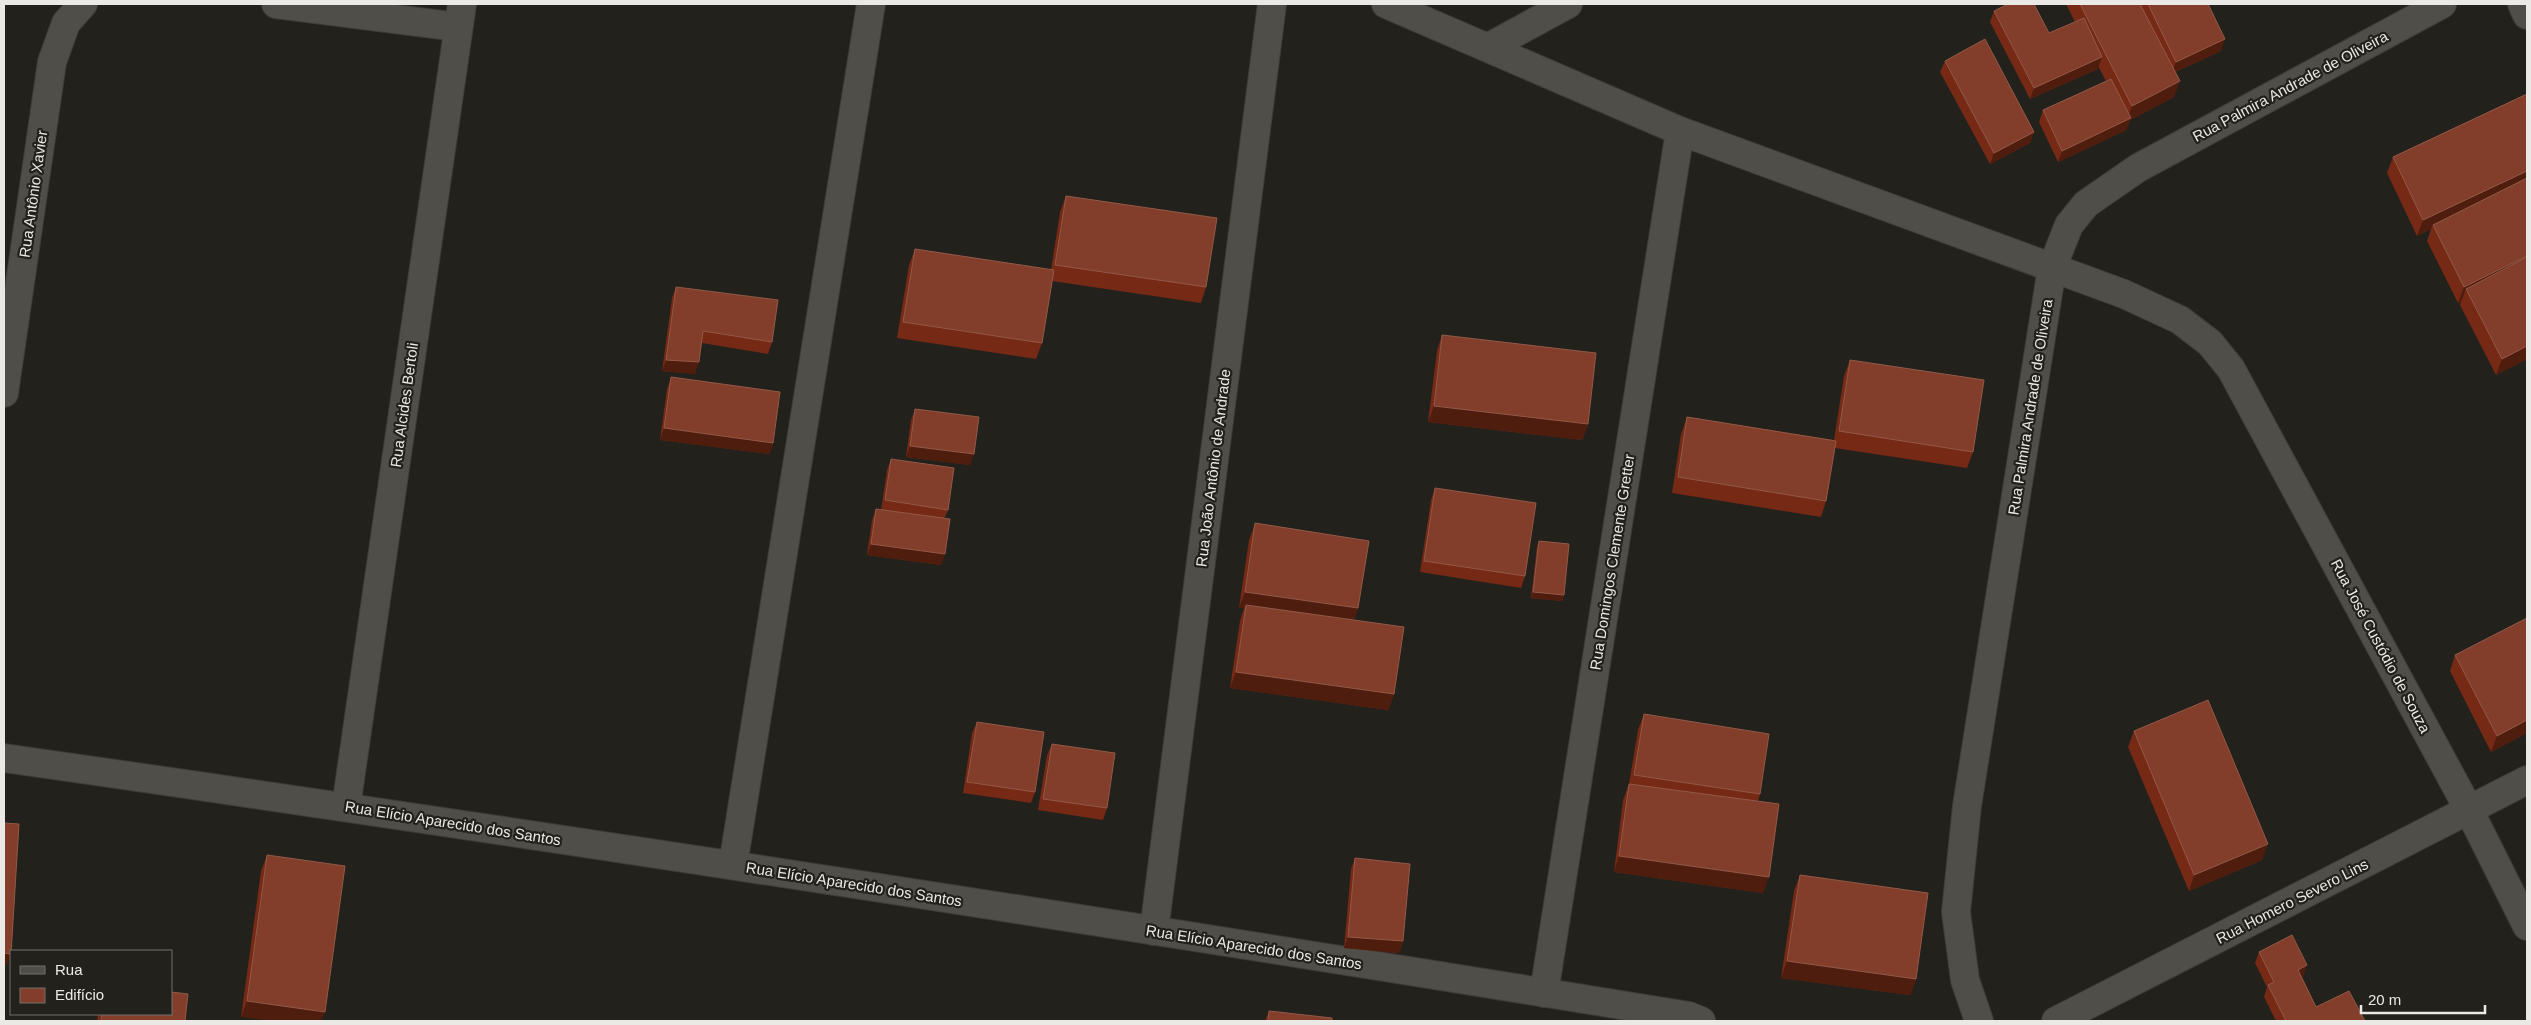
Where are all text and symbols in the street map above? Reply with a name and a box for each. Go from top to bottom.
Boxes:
street label: Rua Palmira Andrade de Oliveira [2190,27,2391,145]
street label: Rua Antônio Xavier [16,129,50,259]
street label: Rua Palmira Andrade de Oliveira [2005,297,2056,516]
street label: Rua Alcides Bertoli [387,341,421,469]
street label: Rua João Antônio de Andrade [1192,368,1234,568]
street label: Rua Domingos Clemente Gretter [1587,453,1637,671]
street label: Rua José Custódio de Souza [2328,556,2434,736]
street label: Rua Elício Aparecido dos Santos [344,798,562,848]
street label: Rua Homero Severo Lins [2213,855,2371,947]
street label: Rua Elício Aparecido dos Santos [745,859,963,909]
street label: Rua Elício Aparecido dos Santos [1145,922,1363,972]
legend [10,950,172,1015]
text: Rua [55,961,83,978]
scale bar [2361,982,2485,1014]
text: Edifício [55,986,104,1003]
text: 20 m [2368,991,2401,1008]

